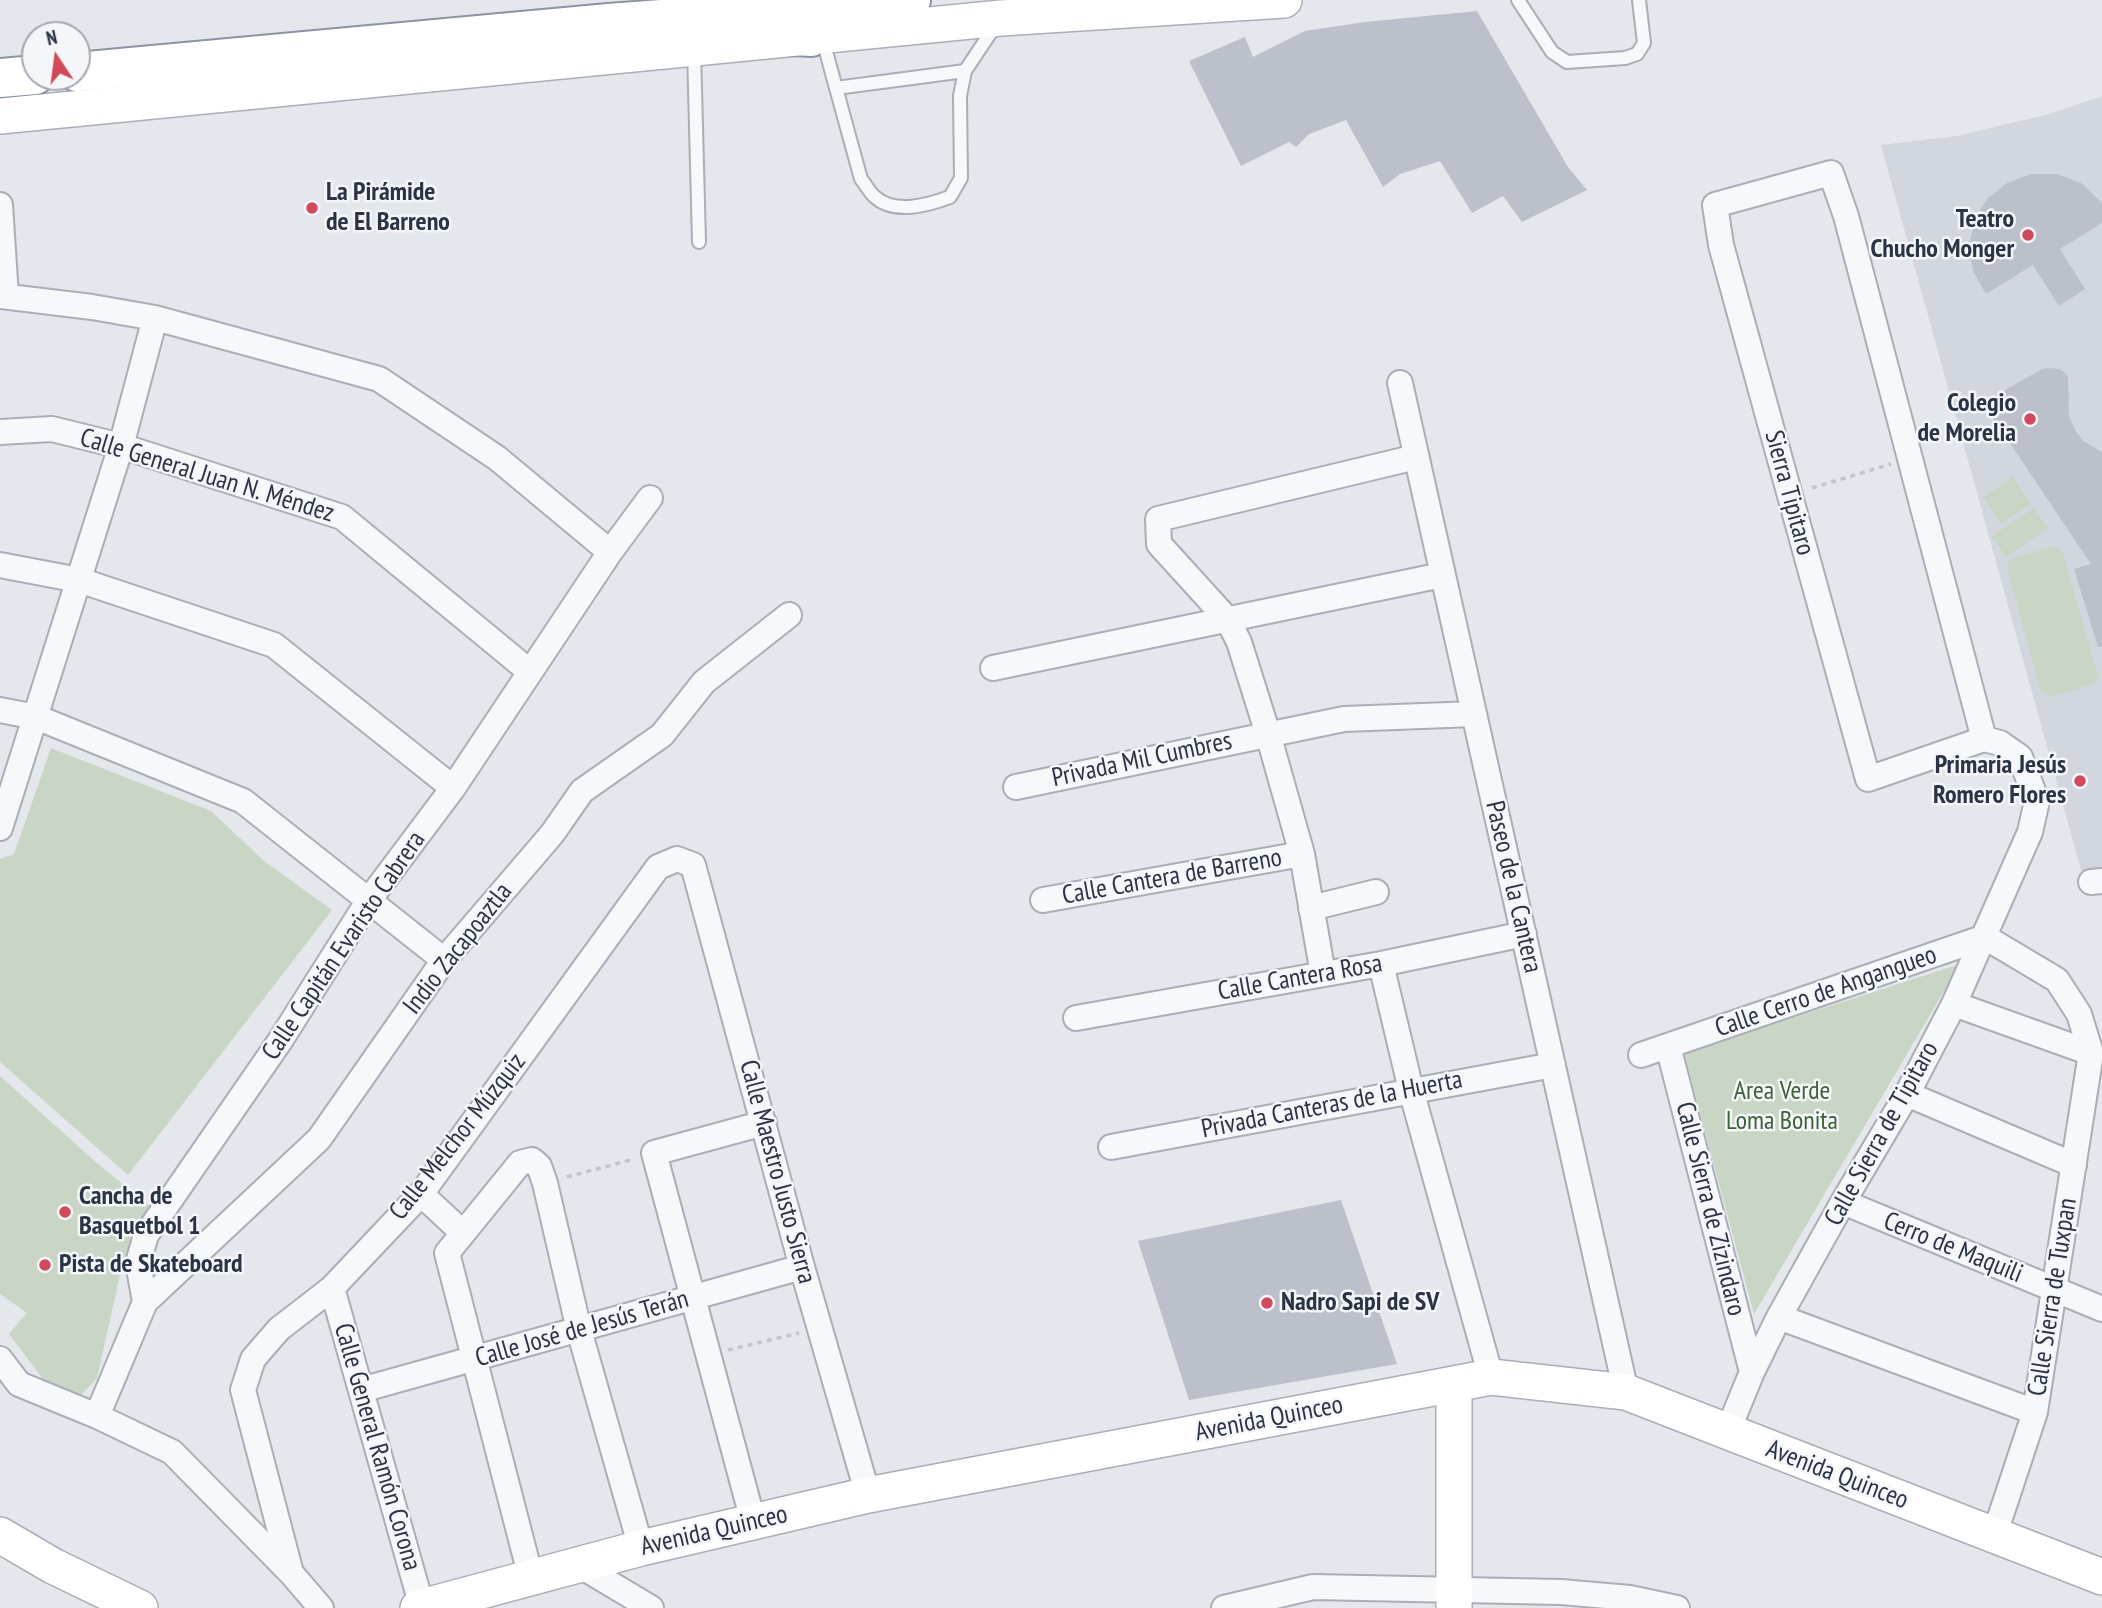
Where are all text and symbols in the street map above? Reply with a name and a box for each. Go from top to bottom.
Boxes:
north arrow [21,21,91,91]
text: N [44,25,59,50]
place label: La Pirámide de El Barreno [326,177,450,238]
marker: La Pirámide de El Barreno [304,200,320,216]
place label: Teatro Chucho Monger [1870,204,2014,266]
marker: Teatro Chucho Monger [2020,227,2036,243]
place label: Colegio de Morelia [1917,388,2016,450]
marker: Colegio de Morelia [2022,411,2038,427]
street label: Calle General Juan N. Méndez [76,422,338,530]
street label: Sierra Tipitaro [1757,427,1821,559]
street label: Privada Mil Cumbres [1049,726,1235,794]
place label: Primaria Jesús Romero Flores [1933,750,2066,812]
marker: Primaria Jesús Romero Flores [2072,773,2088,789]
street label: Paseo de la Cantera [1478,798,1548,976]
street label: Calle Capitán Evaristo Cabrera [256,826,432,1066]
street label: Calle Cantera de Barreno [1060,842,1284,912]
street label: Indio Zacapoaztla [397,877,519,1021]
street label: Calle Cerro de Angangueo [1711,940,1941,1044]
street label: Calle Cantera Rosa [1215,948,1385,1008]
street label: Calle Sierra de Tipitaro [1819,1037,1945,1231]
street label: Calle Melchor Múzquiz [383,1048,533,1226]
street label: Calle Maestro Justo Sierra [732,1057,822,1287]
street label: Privada Canteras de la Huerta [1199,1064,1465,1146]
park label: Area Verde Loma Bonita [1726,1076,1838,1138]
street label: Calle Sierra de Zizindaro [1668,1099,1752,1319]
place label: Cancha de Basquetbol 1 [79,1181,201,1242]
street label: Calle Sierra de Tuxpan [2022,1196,2084,1398]
marker: Cancha de Basquetbol 1 [57,1204,73,1220]
street label: Cerro de Maquili [1879,1206,2027,1290]
place label: Pista de Skateboard [59,1249,243,1281]
marker: Pista de Skateboard [37,1257,53,1273]
street label: Calle José de Jesús Terán [472,1284,692,1374]
place label: Nadro Sapi de SV [1281,1287,1439,1319]
marker: Nadro Sapi de SV [1259,1295,1275,1311]
street label: Calle General Ramón Corona [327,1320,427,1574]
street label: Avenida Quinceo [1193,1389,1345,1449]
street label: Avenida Quinceo [1762,1434,1912,1516]
street label: Avenida Quinceo [638,1499,790,1563]

